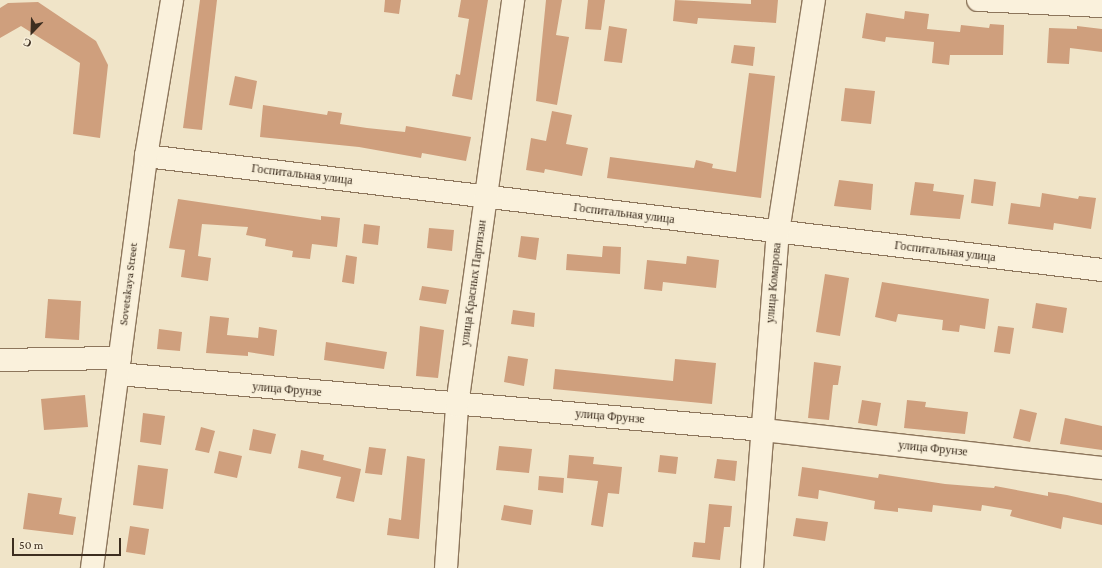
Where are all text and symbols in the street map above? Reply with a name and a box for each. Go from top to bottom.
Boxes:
north arrow [12,12,52,52]
text: С [21,36,33,50]
street label: Госпитальная улица [251,162,353,188]
street label: Госпитальная улица [573,201,675,227]
street label: улица Красных Партизан [458,219,490,347]
street label: Госпитальная улица [894,239,996,265]
street label: Sovetskaya Street [117,242,141,326]
street label: улица Комарова [763,242,785,324]
street label: улица Фрунзе [252,380,322,400]
street label: улица Фрунзе [575,407,645,427]
street label: улица Фрунзе [898,438,968,460]
scale bar [14,530,123,556]
text: 50 m [19,538,43,552]

